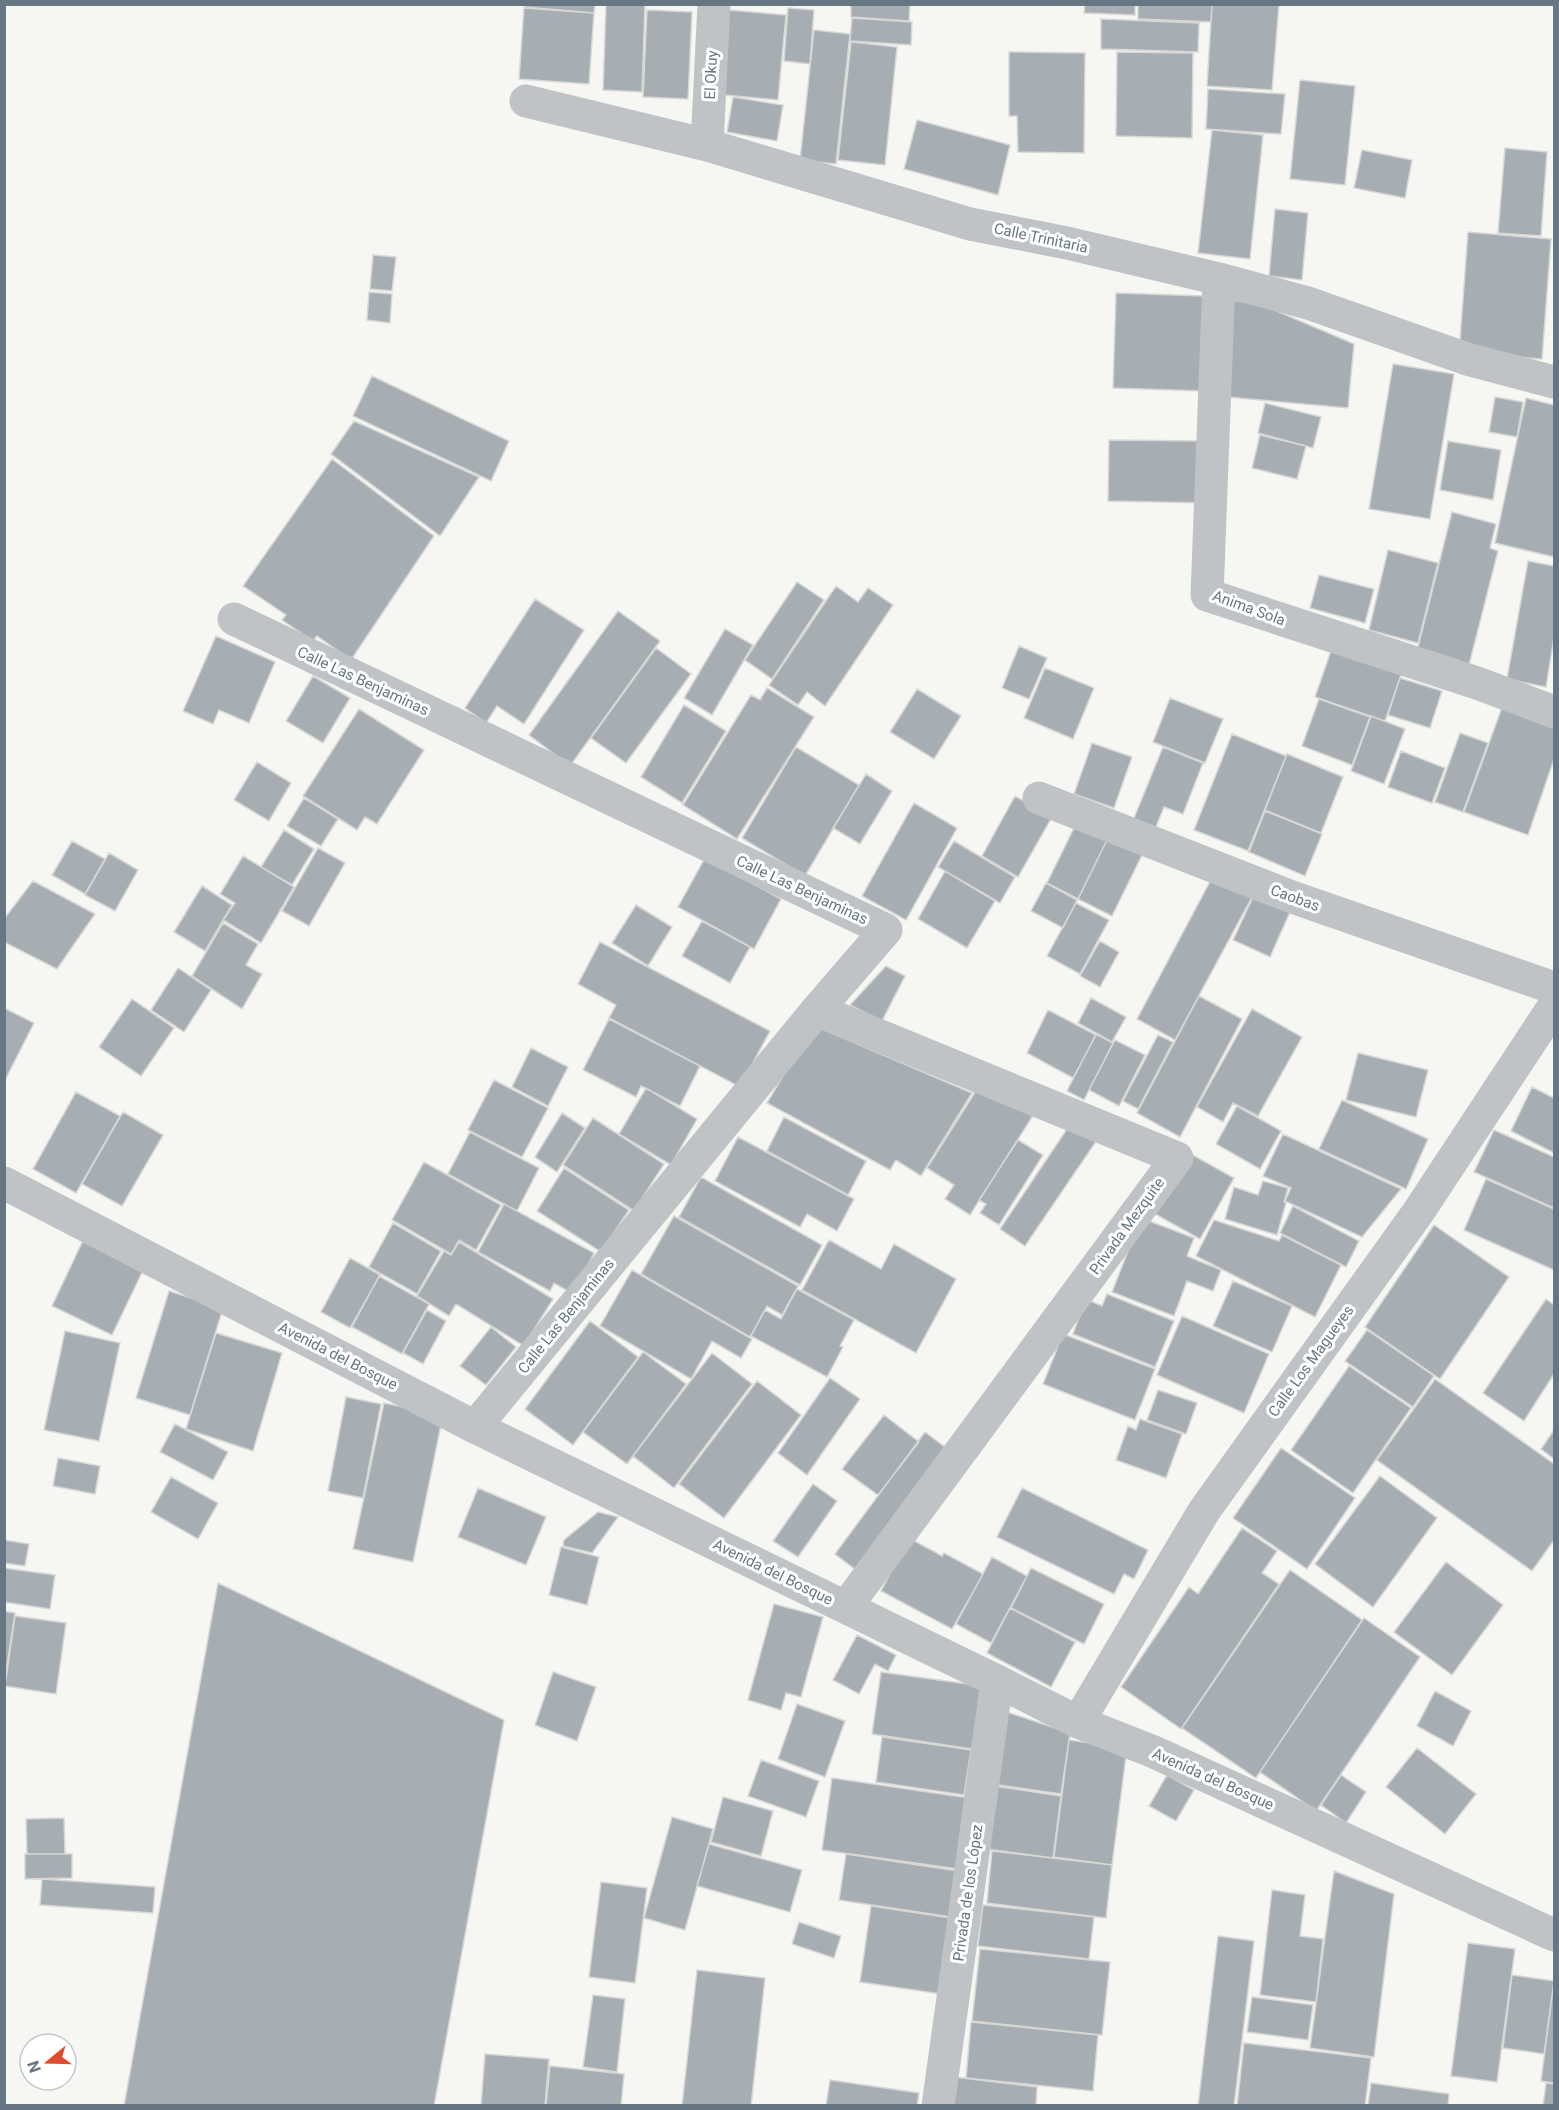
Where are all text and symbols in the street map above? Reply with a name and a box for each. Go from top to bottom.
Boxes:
street label: El Okuy [701,50,721,100]
street label: Calle Trinitaria [992,219,1090,257]
street label: Anima Sola [1210,587,1288,629]
street label: Calle Las Benjaminas [294,643,432,719]
street label: Calle Las Benjaminas [733,852,871,928]
street label: Caobas [1268,881,1322,915]
street label: Privada Mezquite [1086,1174,1168,1278]
street label: Calle Las Benjaminas [514,1255,618,1377]
street label: Calle Los Magueyes [1264,1302,1358,1420]
street label: Avenida del Bosque [276,1318,400,1394]
street label: Avenida del Bosque [710,1535,836,1609]
street label: Avenida del Bosque [1150,1744,1277,1814]
street label: Privada de los López [949,1823,987,1963]
north arrow [18,2032,78,2092]
text: N [23,2058,45,2075]

